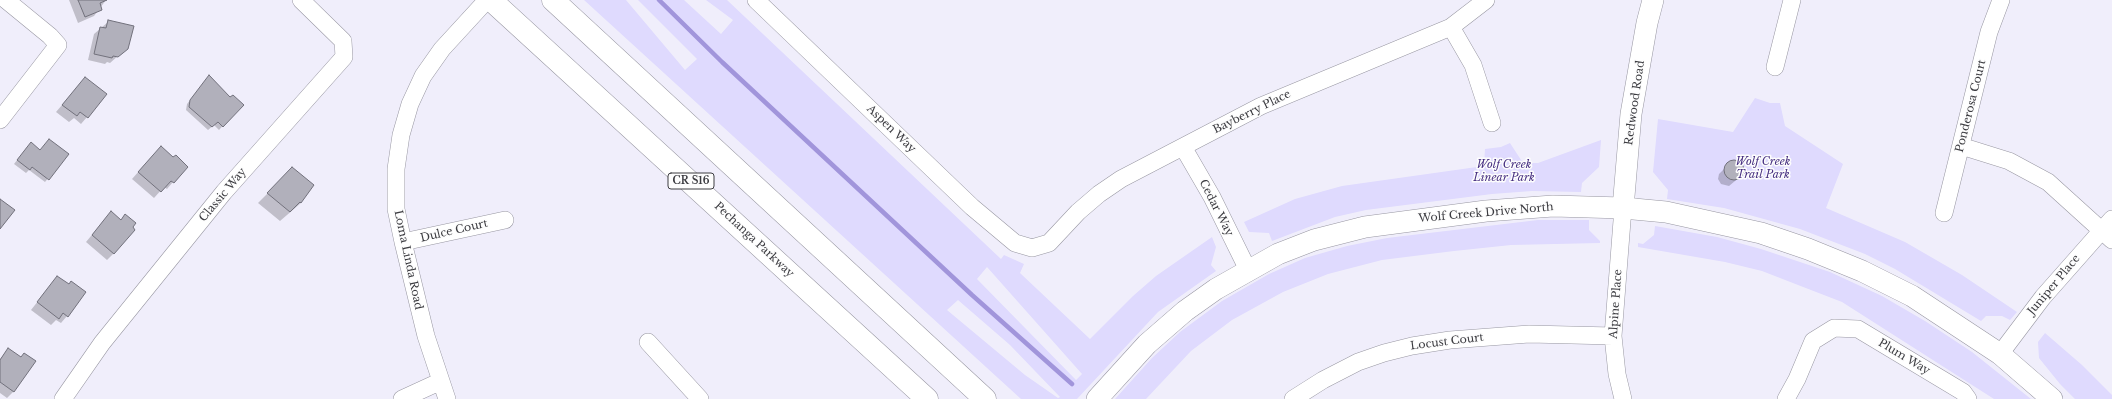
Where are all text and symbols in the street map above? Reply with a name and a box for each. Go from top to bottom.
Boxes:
street label: Ponderosa Court [1953,58,1989,154]
street label: Redwood Road [1623,60,1647,146]
street label: Bayberry Place [1211,87,1293,137]
street label: Aspen Way [864,102,918,156]
park label: Wolf Creek Trail Park [1736,155,1790,181]
park label: Wolf Creek Linear Park [1473,158,1535,184]
street label: Classic Way [197,165,249,225]
road number: CR S16 [668,173,714,189]
street label: Cedar Way [1196,177,1236,239]
street label: Pechanga Parkway [711,200,797,280]
street label: Wolf Creek Drive North [1418,201,1554,225]
street label: Loma Linda Road [391,209,425,311]
street label: Dulce Court [419,217,489,245]
street label: Juniper Place [2025,252,2083,318]
street label: Alpine Place [1607,269,1625,339]
street label: Locust Court [1410,331,1484,353]
street label: Plum Way [1876,336,1932,378]

